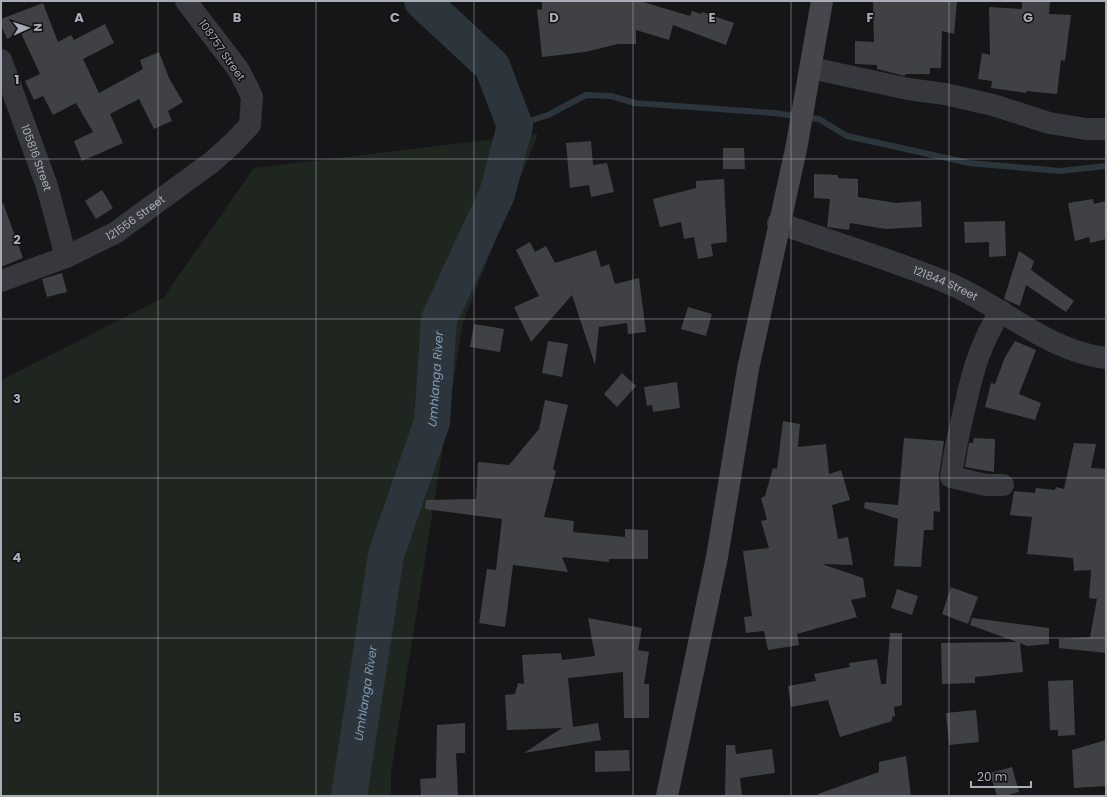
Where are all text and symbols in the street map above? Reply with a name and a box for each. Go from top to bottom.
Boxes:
north arrow [8,8,48,48]
text: A [74,8,84,27]
text: B [233,8,242,27]
text: C [390,8,400,27]
text: D [549,8,559,27]
text: E [708,8,716,27]
text: F [866,8,874,27]
text: G [1023,8,1033,27]
street label: 108757 Street [195,16,249,84]
text: N [30,23,46,32]
text: 1 [15,70,19,89]
street label: 105816 Street [17,122,56,193]
street label: 121556 Street [103,191,168,244]
text: 2 [13,230,21,249]
street label: 121844 Street [911,262,981,304]
water label: Umhlanga River [423,330,447,429]
text: 3 [13,389,21,408]
text: 4 [13,548,22,567]
water label: Umhlanga River [349,644,381,742]
text: 5 [13,708,21,727]
scale bar [971,763,1031,789]
text: 20 m [977,768,1007,785]

